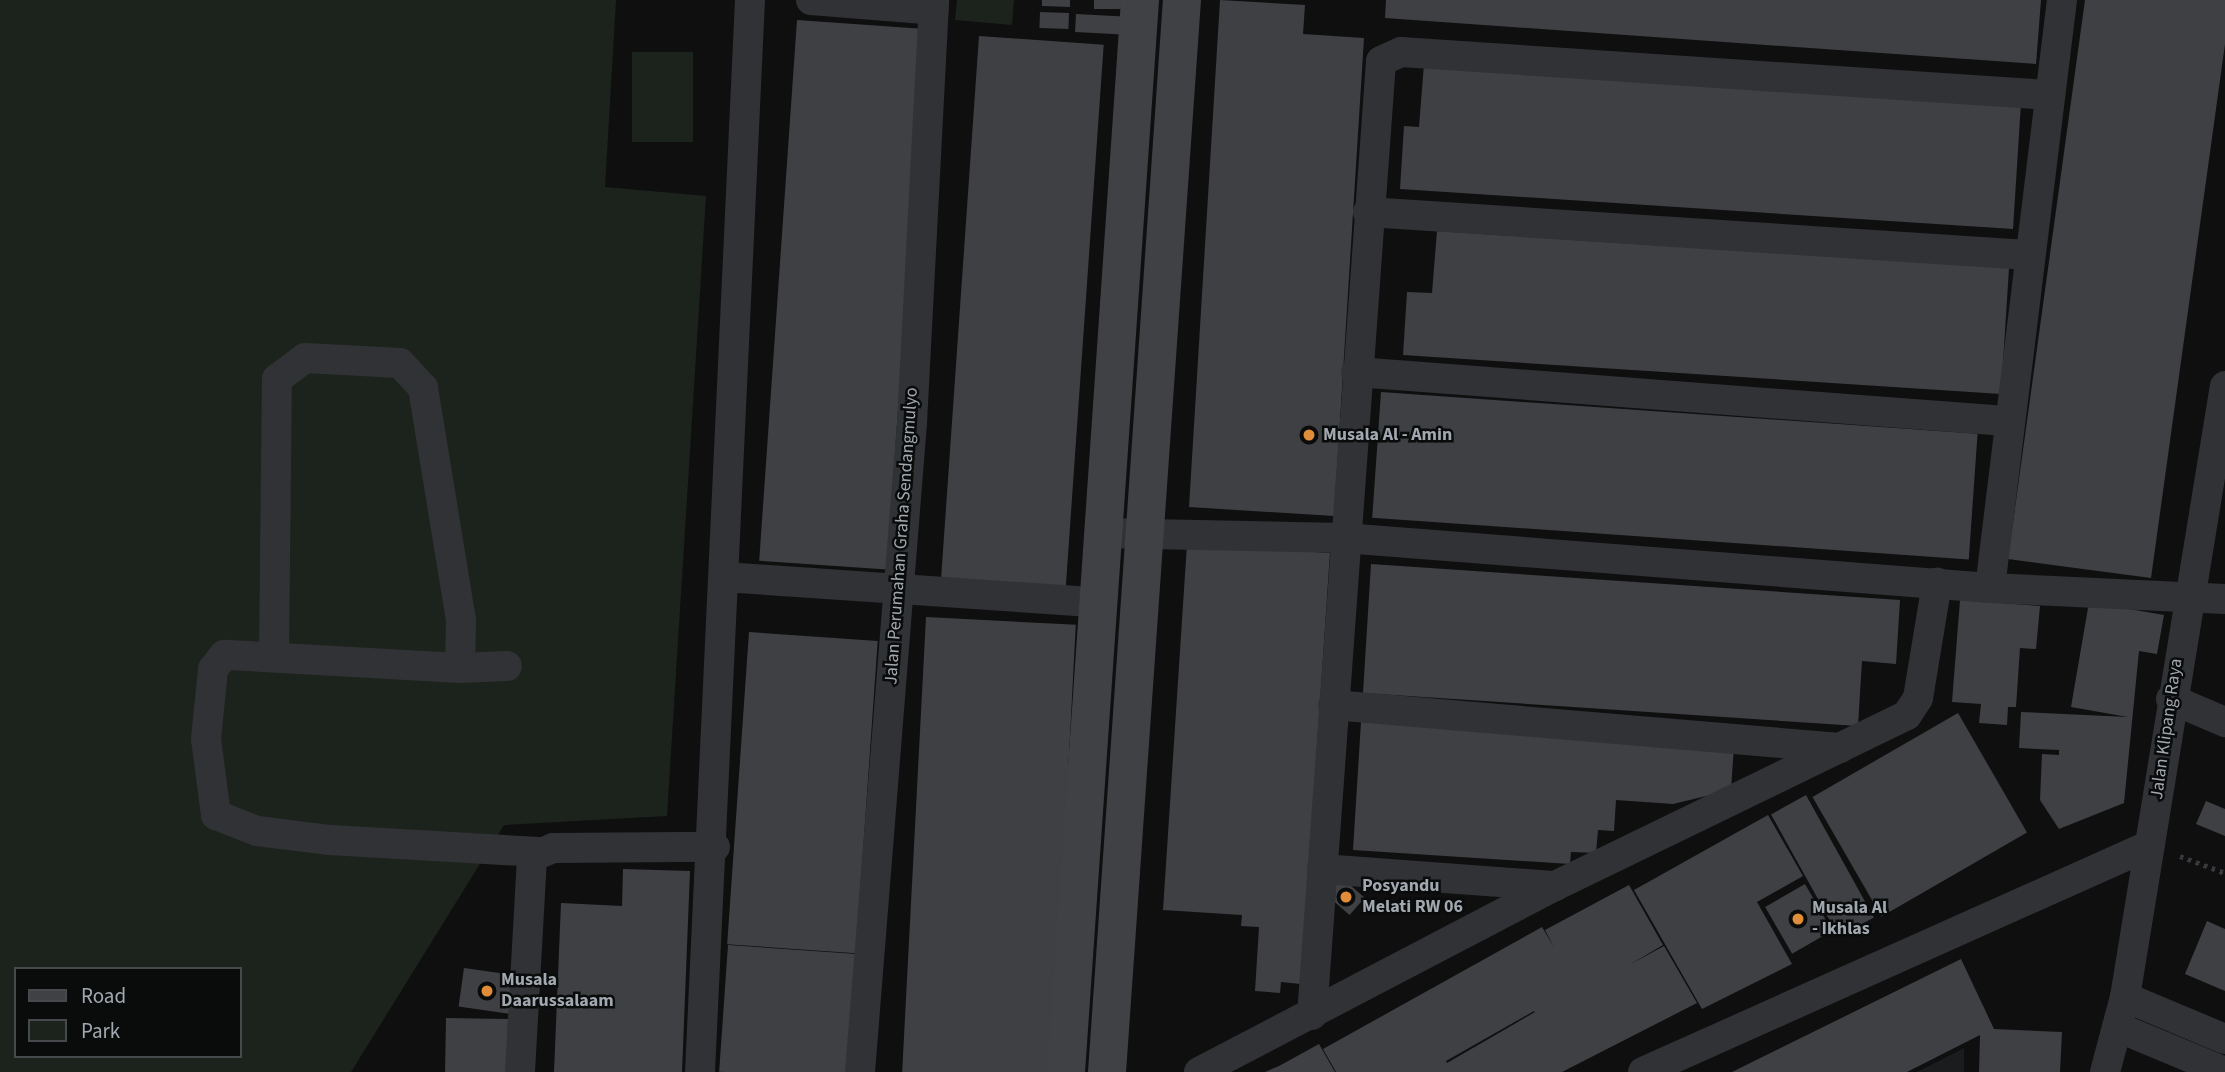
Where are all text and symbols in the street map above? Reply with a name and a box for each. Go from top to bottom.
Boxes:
street label: Jalan Perumahan Graha Sendangmulyo [881,387,923,685]
place label: Musala Al - Amin [1323,424,1452,446]
marker: Musala Al - Amin [1301,427,1317,443]
street label: Jalan Klipang Raya [2146,657,2188,801]
place label: Posyandu Melati RW 06 [1362,876,1463,918]
marker: Posyandu Melati RW 06 [1336,887,1356,907]
place label: Musala Al - Ikhlas [1812,898,1887,940]
marker: Musala Al - Ikhlas [1790,911,1806,927]
legend [14,967,242,1058]
place label: Musala Daarussalaam [501,970,614,1012]
text: Road [81,981,126,1011]
marker: Musala Daarussalaam [479,983,495,999]
text: Park [81,1016,120,1046]

